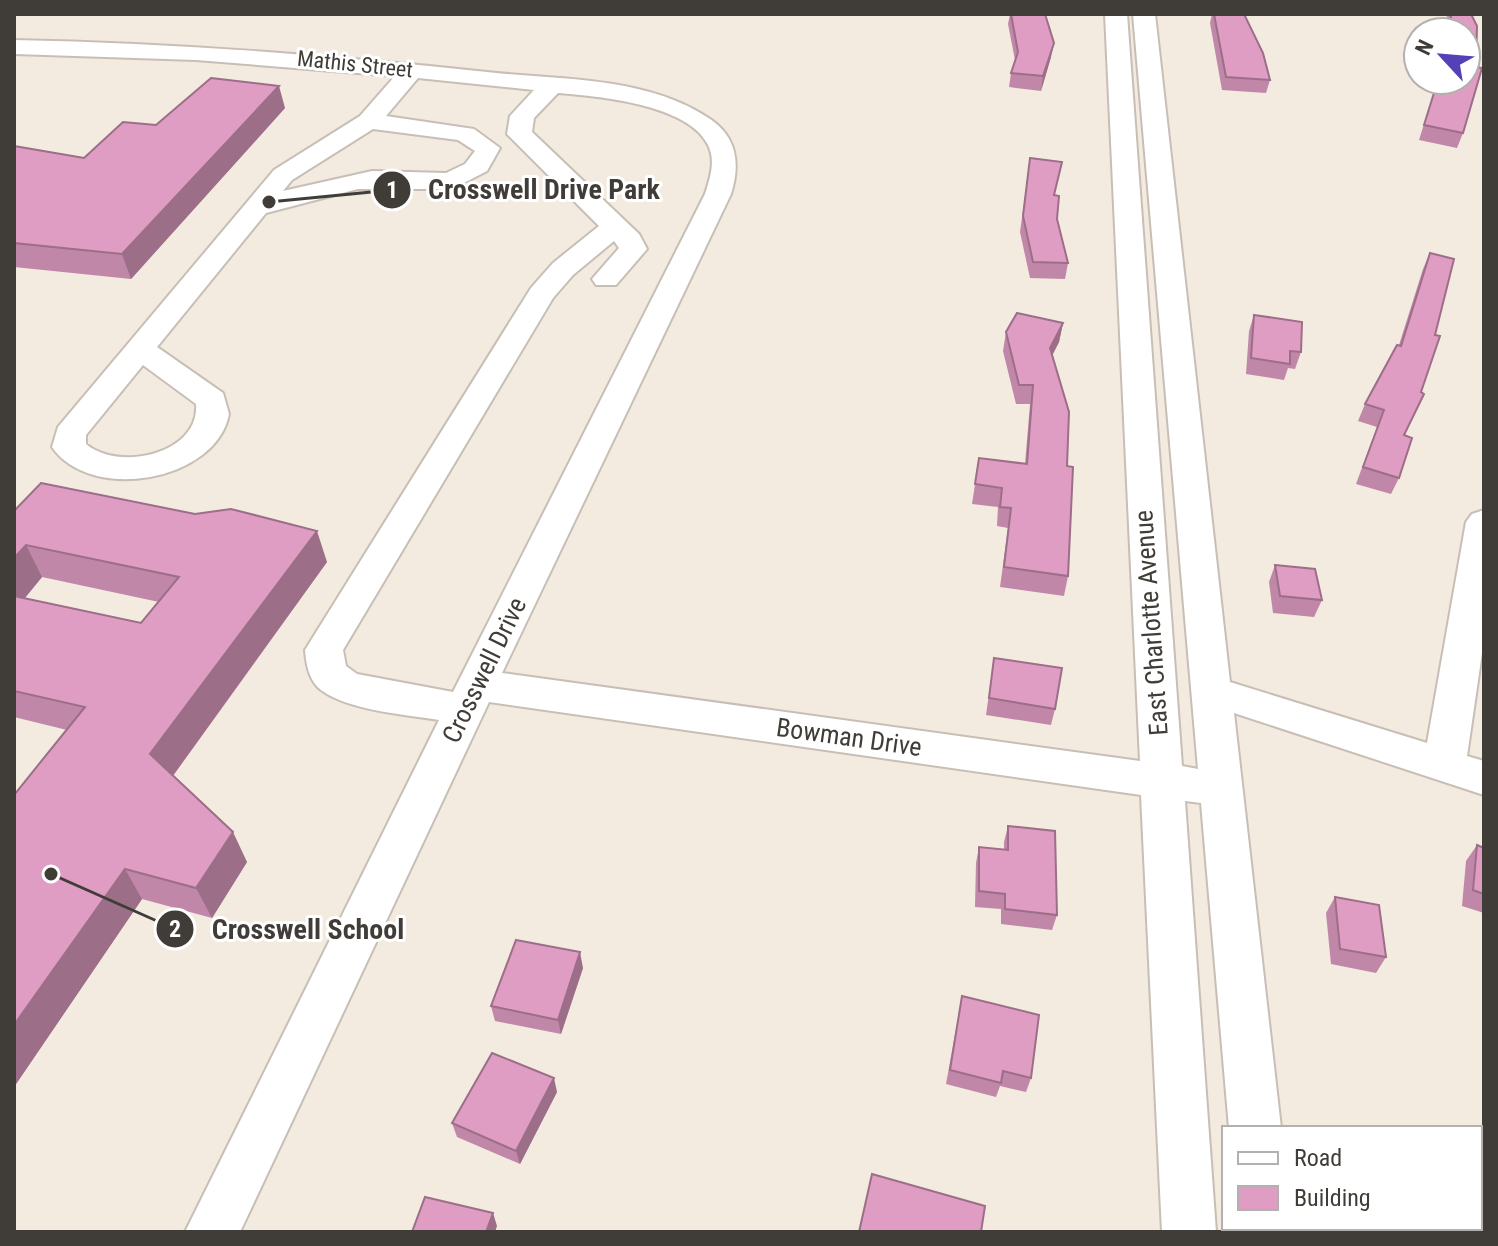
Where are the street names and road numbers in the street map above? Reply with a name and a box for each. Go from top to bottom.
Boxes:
street label: Mathis Street [296,46,414,82]
street label: East Charlotte Avenue [1128,509,1174,737]
street label: Crosswell Drive [436,592,532,748]
street label: Bowman Drive [774,712,924,762]

